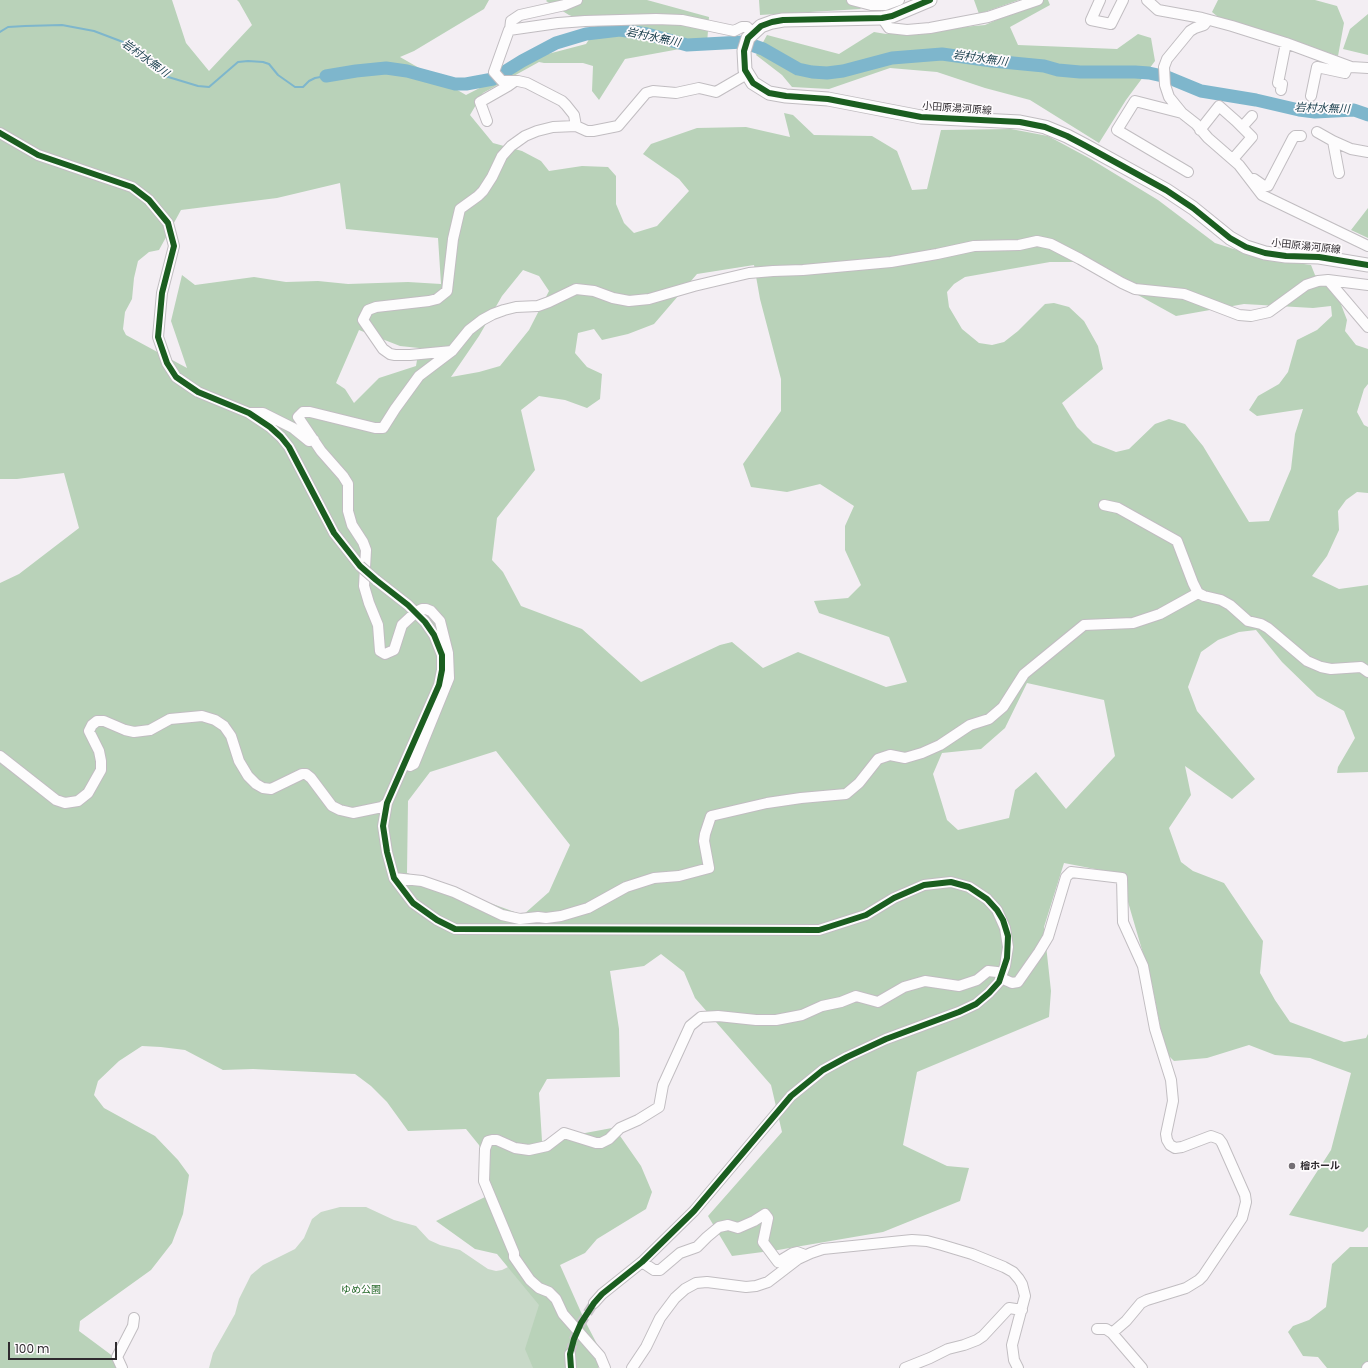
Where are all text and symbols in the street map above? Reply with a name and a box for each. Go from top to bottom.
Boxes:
water label: 岩村水無川 [625,26,681,50]
water label: 岩村水無川 [119,37,171,81]
water label: 岩村水無川 [952,49,1008,69]
street label: 小田原湯河原線 [922,101,992,117]
water label: 岩村水無川 [1294,101,1350,117]
street label: 小田原湯河原線 [1271,237,1341,257]
place label: 檜ホール [1300,1160,1340,1172]
marker: 檜ホール [1287,1161,1297,1171]
park label: ゆめ公園 [341,1284,381,1296]
scale bar [10,1334,119,1360]
text: 100 m [15,1340,49,1357]

